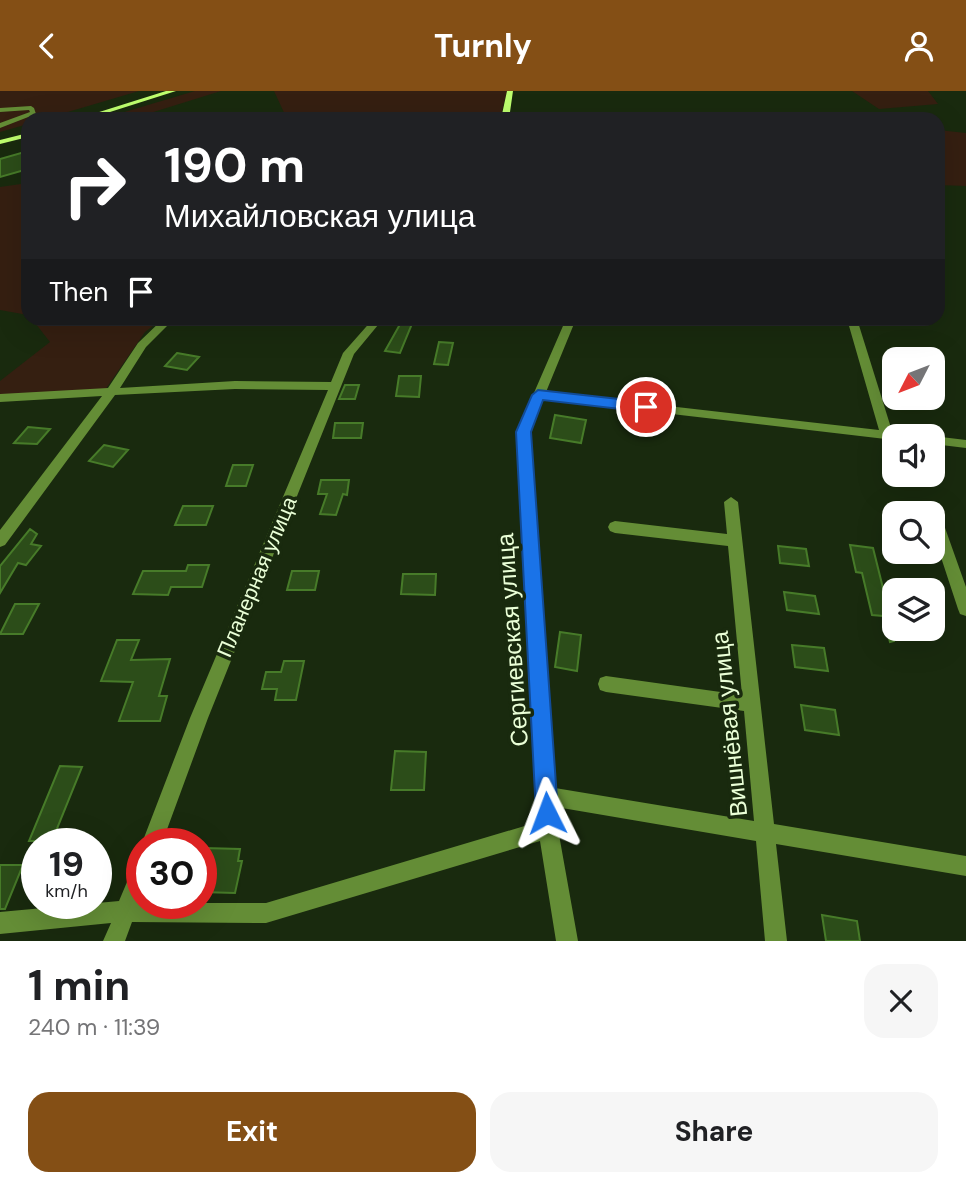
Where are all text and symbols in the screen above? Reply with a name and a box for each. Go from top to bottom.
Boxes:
text: Turnly [434,25,532,67]
icon: back [28,27,66,65]
icon: person [900,27,938,65]
text: 190 m [164,133,305,197]
icon: right [49,140,140,231]
text: Михайловская улица [164,195,476,237]
icon: arrive [122,273,160,311]
text: Then [49,275,108,309]
north arrow [882,347,945,409]
map controls [882,347,945,641]
pin [616,377,676,437]
icon: arrive [627,388,665,426]
button: sound [882,424,945,487]
street label: Планерная улица [211,492,304,662]
button: search [882,501,945,564]
street label: Сергиевская улица [489,532,535,748]
button: layers [882,578,945,641]
street label: Вишнёвая улица [704,629,754,818]
position arrow [510,776,584,850]
speed limit sign: 30 [126,828,217,919]
text: 19 [49,841,84,887]
text: km/h [45,879,88,903]
text: 1 min [28,958,130,1013]
button: close [864,964,938,1038]
text: 240 m · 11:39 [28,1012,160,1042]
button: Exit [28,1092,476,1172]
button: Share [490,1092,938,1172]

